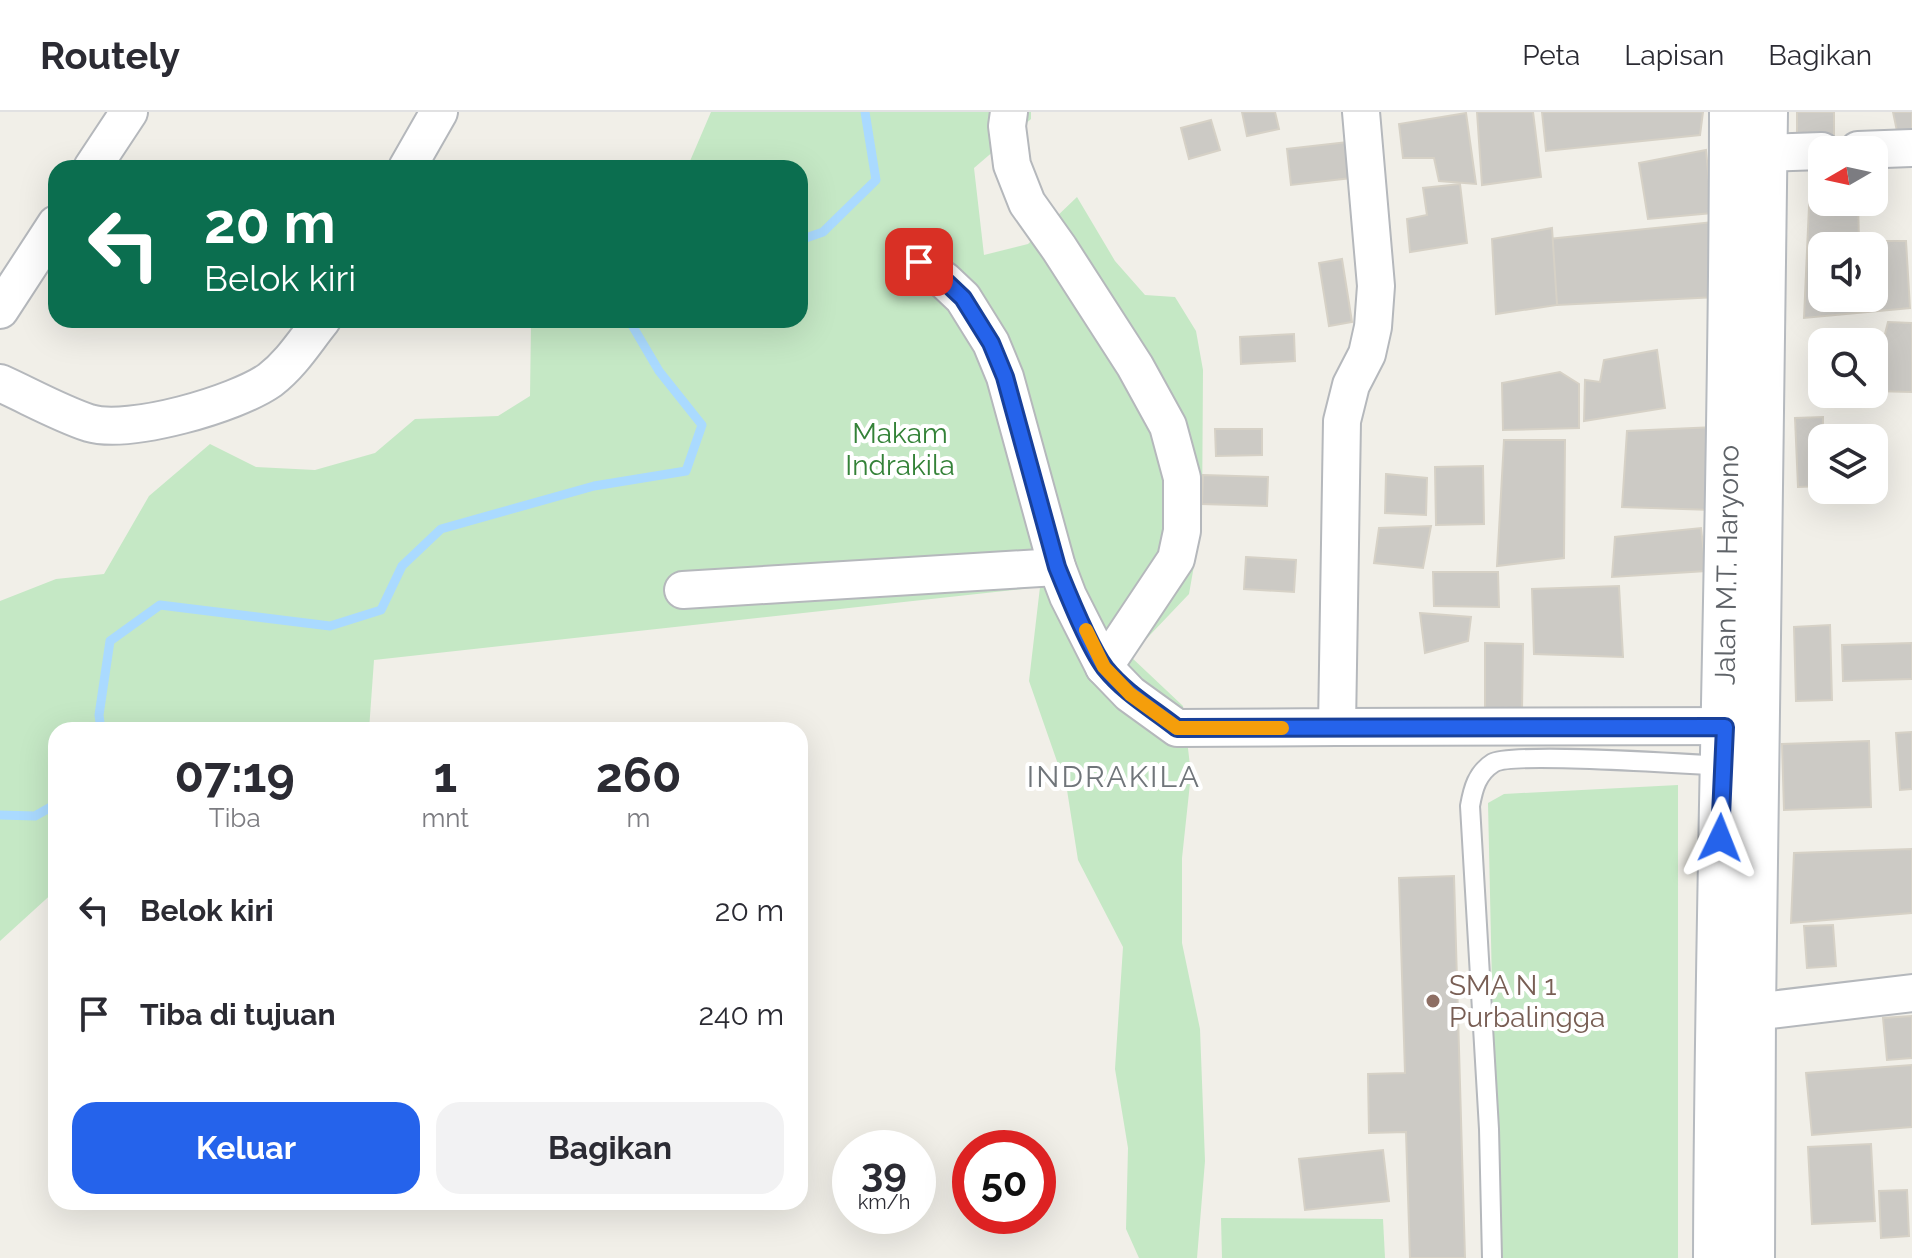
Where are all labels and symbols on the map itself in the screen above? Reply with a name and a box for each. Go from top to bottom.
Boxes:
north arrow [1808,136,1888,216]
pin [885,228,953,296]
park label: Makam Indrakila [845,417,955,482]
street label: Jalan M.T. Haryono [1708,445,1746,685]
district label: INDRAKILA [1027,759,1201,794]
position arrow [1678,796,1762,880]
place label: SMA N 1 Purbalingga [1449,969,1605,1034]
marker: SMA N 1 Purbalingga [1424,992,1442,1010]
speed limit sign: 50 [952,1130,1056,1234]

